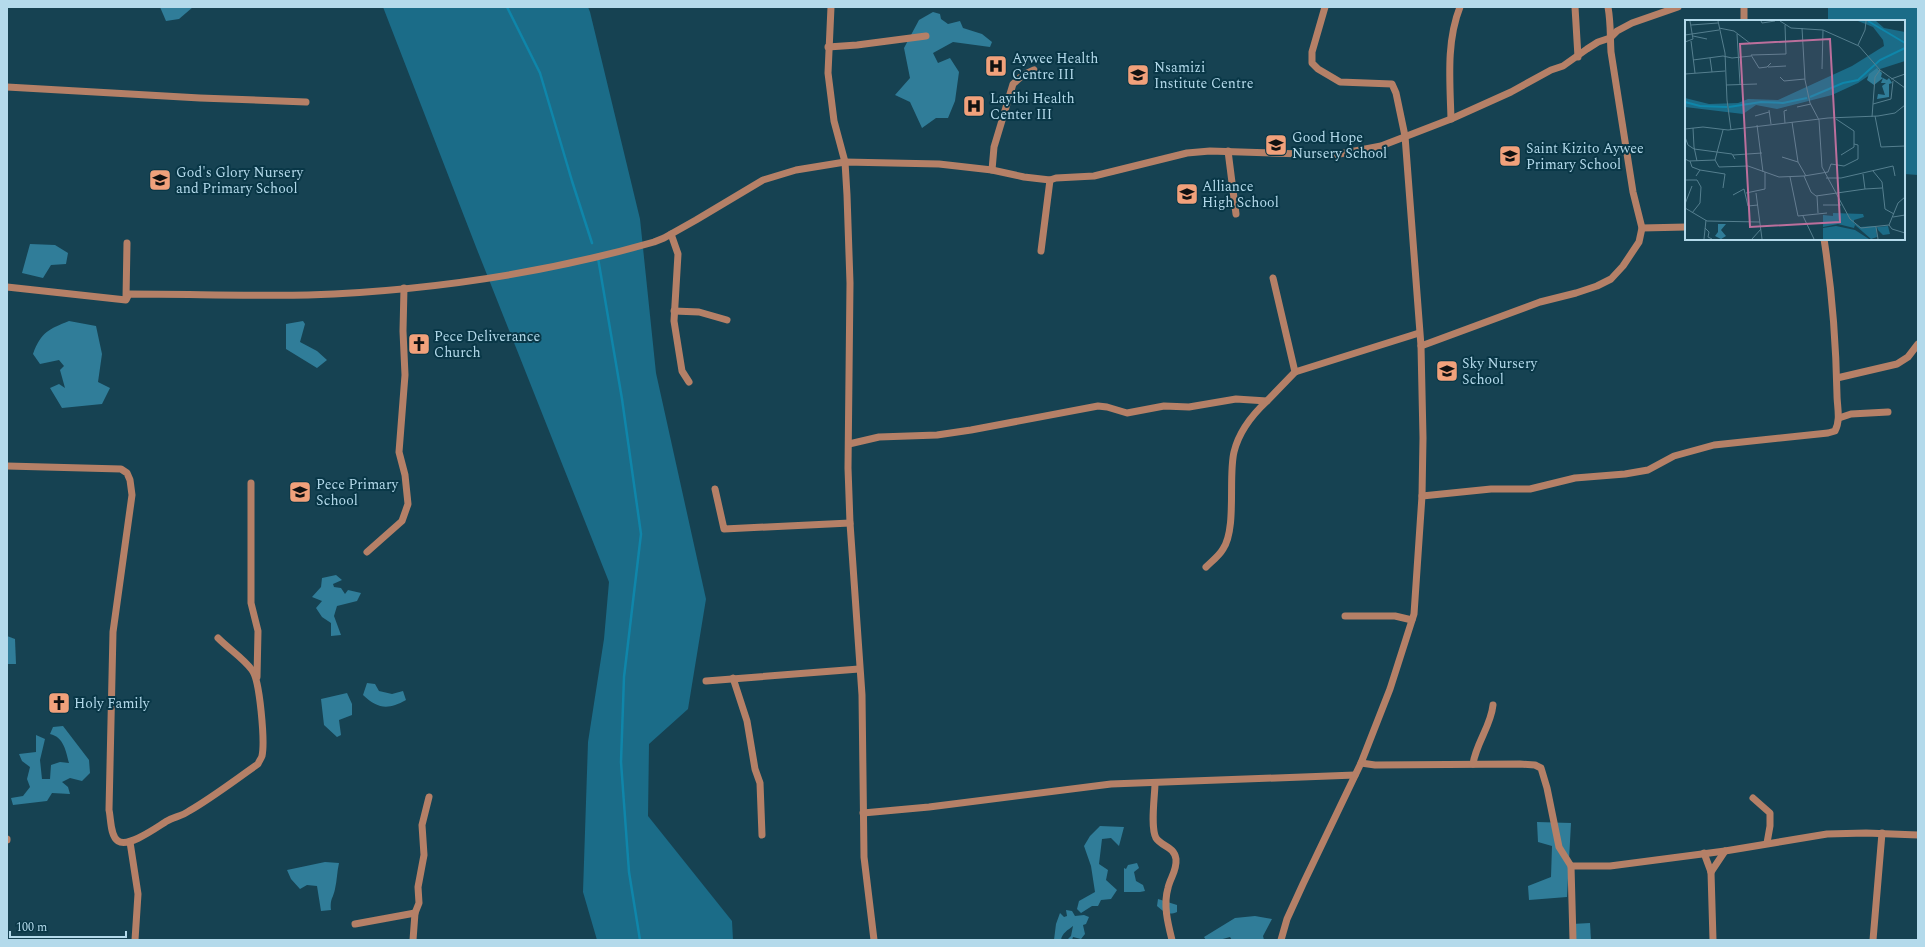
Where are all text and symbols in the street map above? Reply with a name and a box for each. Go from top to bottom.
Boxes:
inset map [1685,20,1905,240]
place label: Aywee Health Centre III [1012,48,1098,85]
hospital icon: Aywee Health Centre III [983,53,1009,79]
place label: Nsamizi Institute Centre [1154,57,1254,94]
school or university icon: Nsamizi Institute Centre [1125,62,1151,88]
place label: Layibi Health Center III [990,88,1075,125]
hospital icon: Layibi Health Center III [961,93,987,119]
place label: Good Hope Nursery School [1292,127,1387,164]
school or university icon: Good Hope Nursery School [1263,132,1289,158]
place label: Saint Kizito Aywee Primary School [1526,138,1644,175]
school or university icon: Saint Kizito Aywee Primary School [1497,143,1523,169]
place label: God's Glory Nursery and Primary School [176,162,304,199]
school or university icon: God's Glory Nursery and Primary School [147,167,173,193]
place label: Alliance High School [1202,176,1279,213]
school or university icon: Alliance High School [1174,181,1200,207]
place label: Pece Deliverance Church [434,326,540,363]
church icon: Pece Deliverance Church [406,331,432,357]
place label: Sky Nursery School [1462,353,1538,390]
school or university icon: Sky Nursery School [1434,358,1460,384]
place label: Pece Primary School [316,474,400,511]
school or university icon: Pece Primary School [287,479,313,505]
church icon: Holy Family [46,690,72,716]
place label: Holy Family [74,693,151,714]
scale bar [10,913,126,939]
text: 100 m [16,918,47,937]

